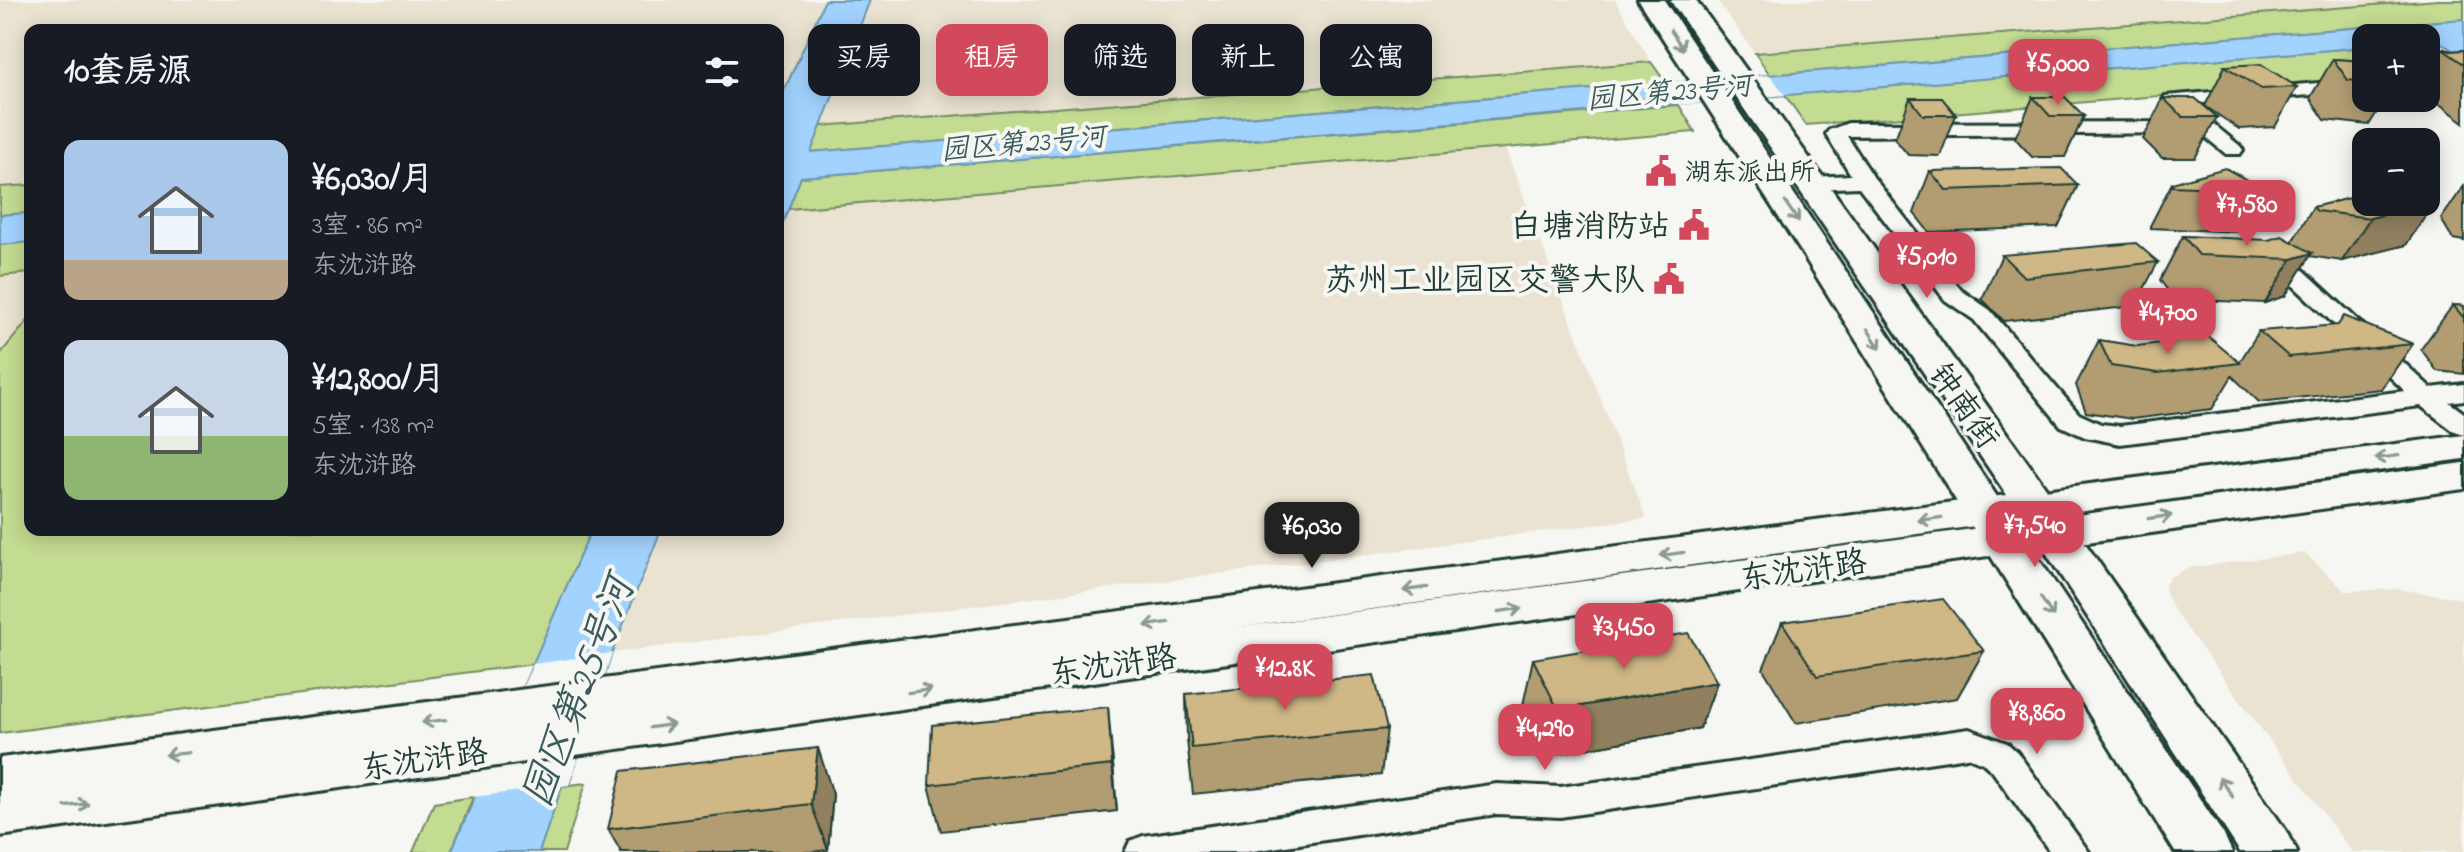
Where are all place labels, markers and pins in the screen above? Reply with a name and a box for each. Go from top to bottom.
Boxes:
pin: ¥5,000 [1993,39,2123,107]
public building icon: 湖东派出所 [1644,154,1678,188]
place label: 湖东派出所 [1685,155,1815,193]
pin: ¥7,580 [2182,180,2312,248]
place label: 白塘消防站 [1510,205,1670,252]
public building icon: 白塘消防站 [1677,208,1711,242]
pin: ¥5,010 [1862,232,1992,300]
place label: 苏州工业园区交警大队 [1325,259,1645,306]
public building icon: 苏州工业园区交警大队 [1652,262,1686,296]
pin: ¥4,700 [2103,288,2233,356]
pin: ¥7,540 [1970,501,2100,569]
pin: ¥6,030 [1247,502,1377,570]
pin: ¥3,450 [1559,603,1689,671]
pin: ¥12.8K [1220,644,1350,712]
pin: ¥8,860 [1972,688,2102,756]
pin: ¥4,290 [1480,704,1610,772]

